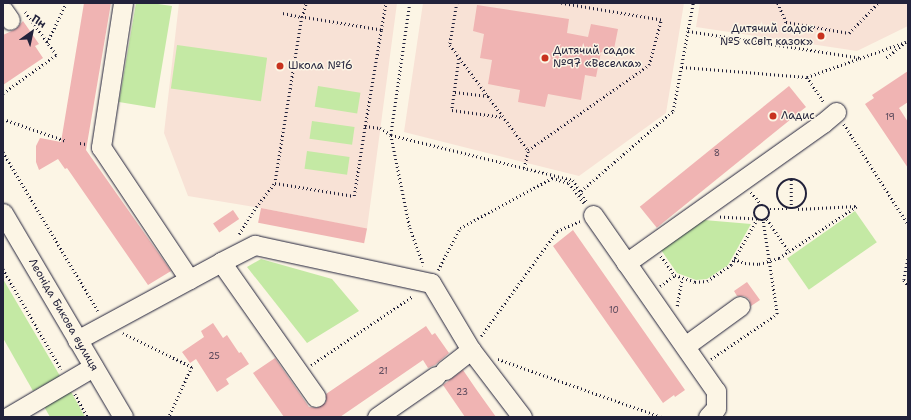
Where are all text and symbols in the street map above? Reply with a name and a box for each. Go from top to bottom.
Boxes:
text: Пн [29,11,49,32]
north arrow [12,12,52,52]
place label: Дитячий садок №5 «Світ казок» [720,23,813,49]
marker: Дитячий садок №5 «Світ казок» [816,31,826,41]
place label: Дитячий садок №97 «Веселка» [553,45,641,71]
marker: Дитячий садок №97 «Веселка» [540,53,550,63]
place label: Школа №16 [288,59,353,73]
marker: Школа №16 [275,61,285,71]
place label: Ладис [781,109,815,123]
marker: Ладис [768,111,778,121]
house number: 19 [885,112,895,122]
house number: 8 [714,148,720,158]
street label: Леоніда Бикова вулиця [25,256,101,374]
house number: 10 [609,305,619,315]
house number: 25 [208,351,220,361]
house number: 21 [378,366,388,376]
house number: 23 [456,387,468,397]

